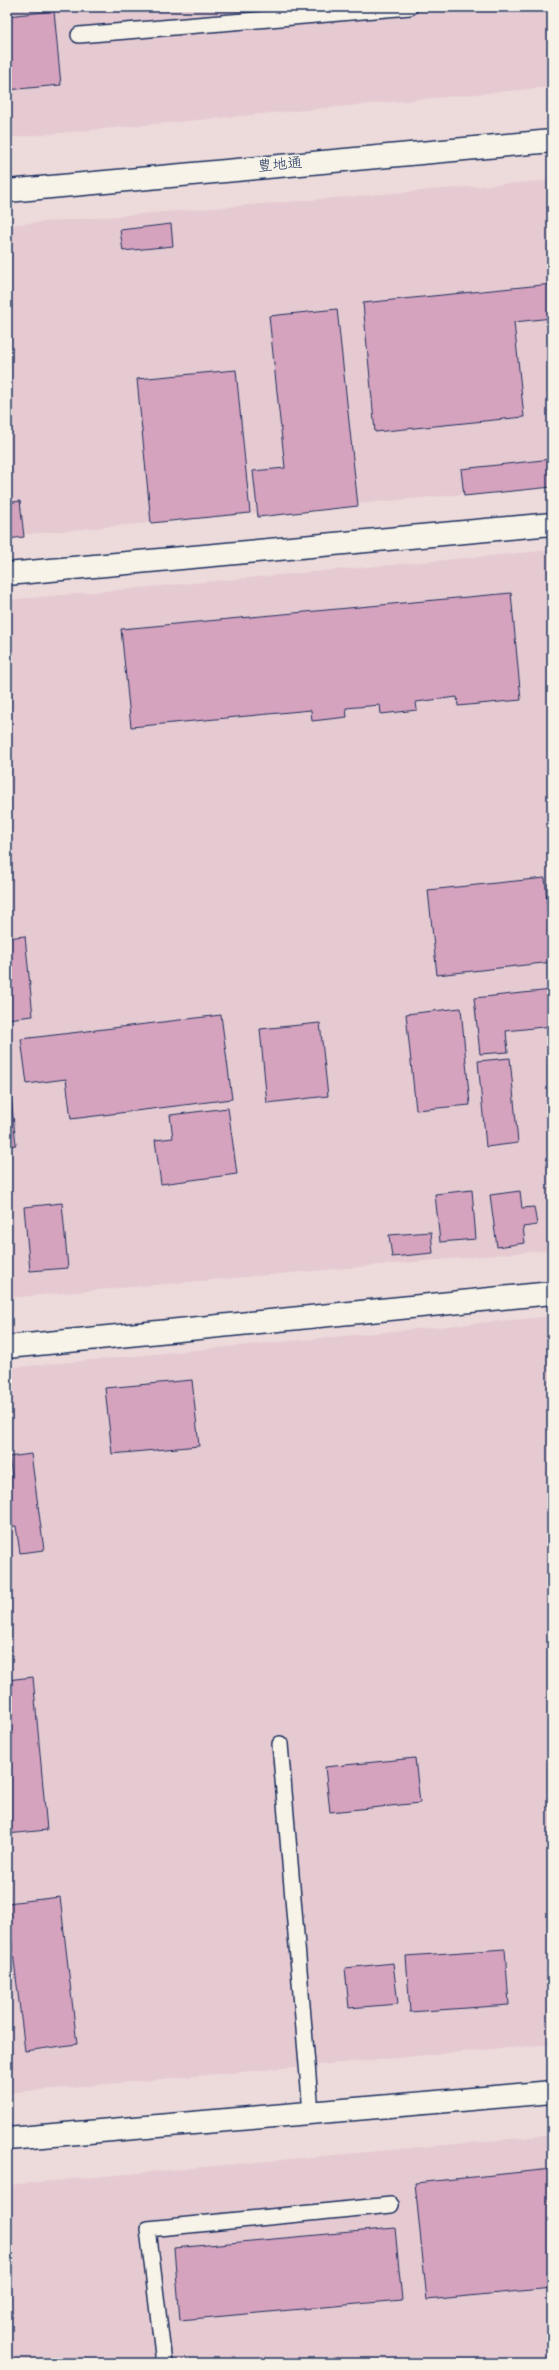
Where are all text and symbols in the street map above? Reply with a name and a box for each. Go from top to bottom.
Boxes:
street label: 豊地通 [257,153,303,179]

